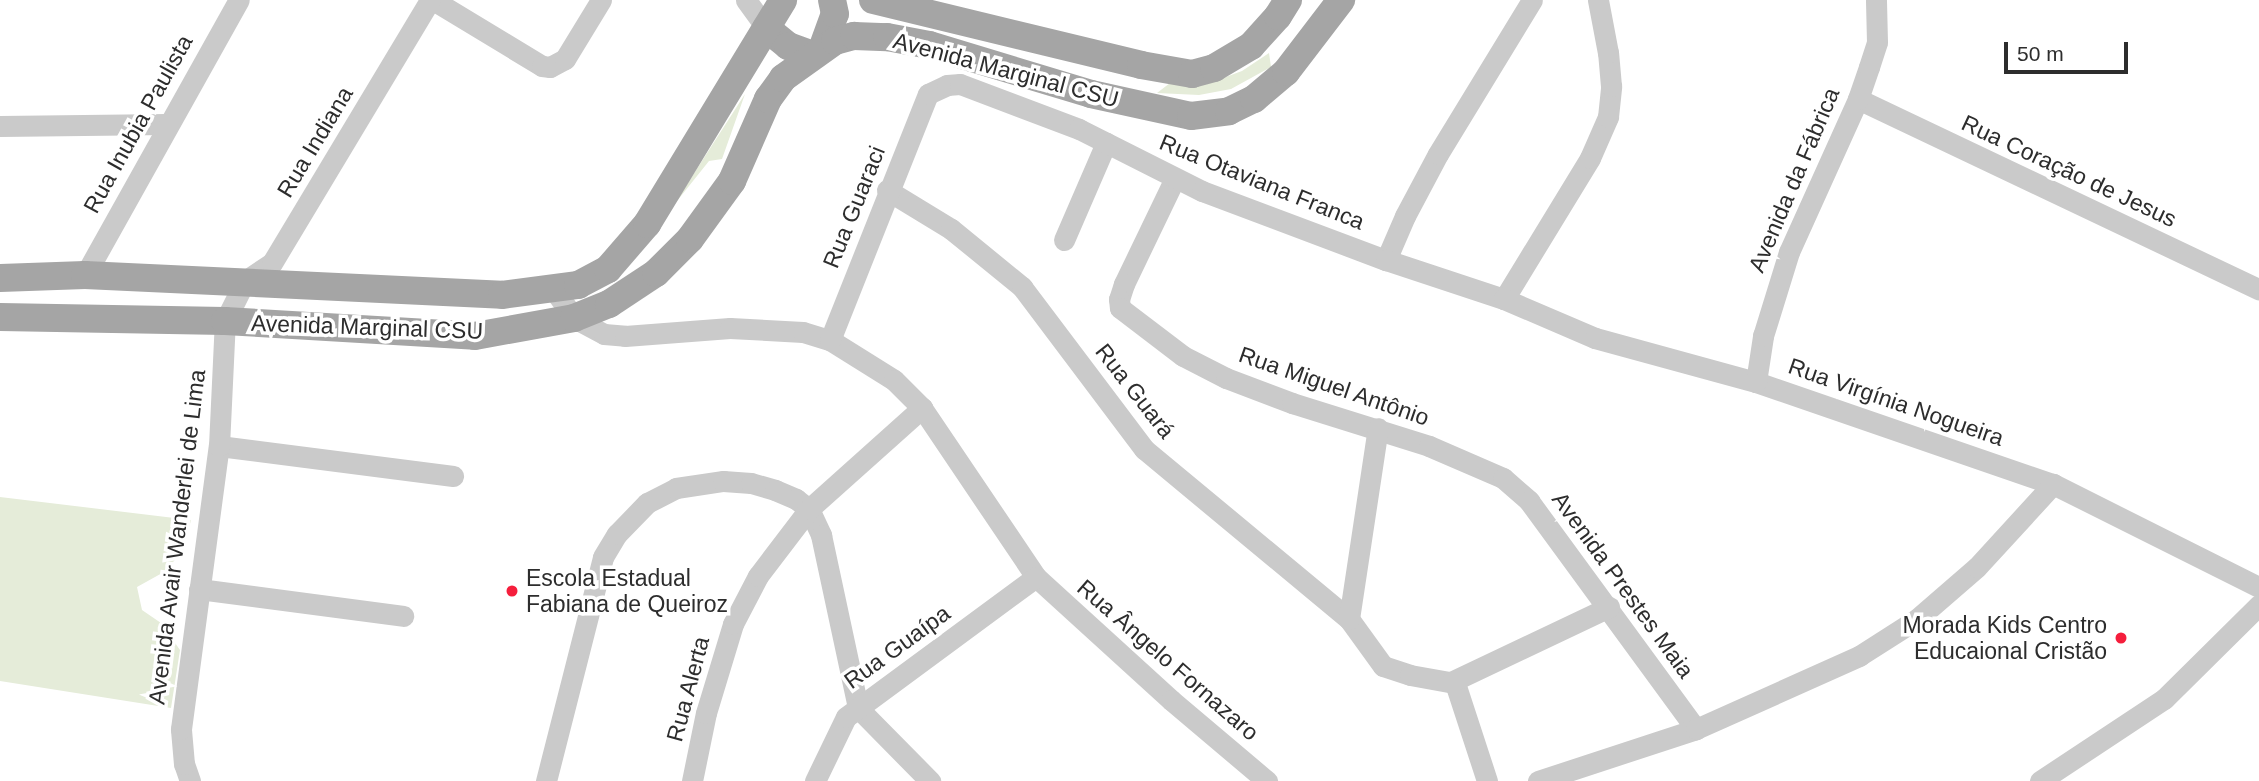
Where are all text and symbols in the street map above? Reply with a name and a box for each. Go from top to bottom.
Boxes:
street label: Avenida Marginal CSU [890,27,1122,113]
scale bar [2007,28,2131,72]
street label: Rua Inubia Paulista [78,30,198,218]
text: 50 m [2017,42,2064,65]
street label: Rua Indiana [271,82,359,202]
street label: Avenida da Fábrica [1743,84,1845,276]
street label: Rua Coração de Jesus [1957,109,2181,233]
street label: Rua Otaviana Franca [1155,128,1369,236]
street label: Rua Guaraci [817,142,891,272]
street label: Avenida Marginal CSU [250,309,484,345]
street label: Rua Guará [1089,338,1181,444]
street label: Rua Miguel Antônio [1235,340,1433,432]
street label: Rua Virgínia Nogueira [1785,352,2007,452]
street label: Avenida Avair Wanderlei de Lima [143,367,211,707]
street label: Avenida Prestes Maia [1546,487,1700,683]
place label: Escola Estadual Fabiana de Queiroz [526,564,728,618]
street label: Rua Ângelo Fornazaro [1072,574,1264,746]
marker: Escola Estadual Fabiana de Queiroz [504,583,520,599]
street label: Rua Guaípa [839,599,955,695]
place label: Morada Kids Centro Educaional Cristão [1902,611,2107,665]
marker: Morada Kids Centro Educaional Cristão [2113,630,2129,646]
street label: Rua Alerta [661,633,715,745]

